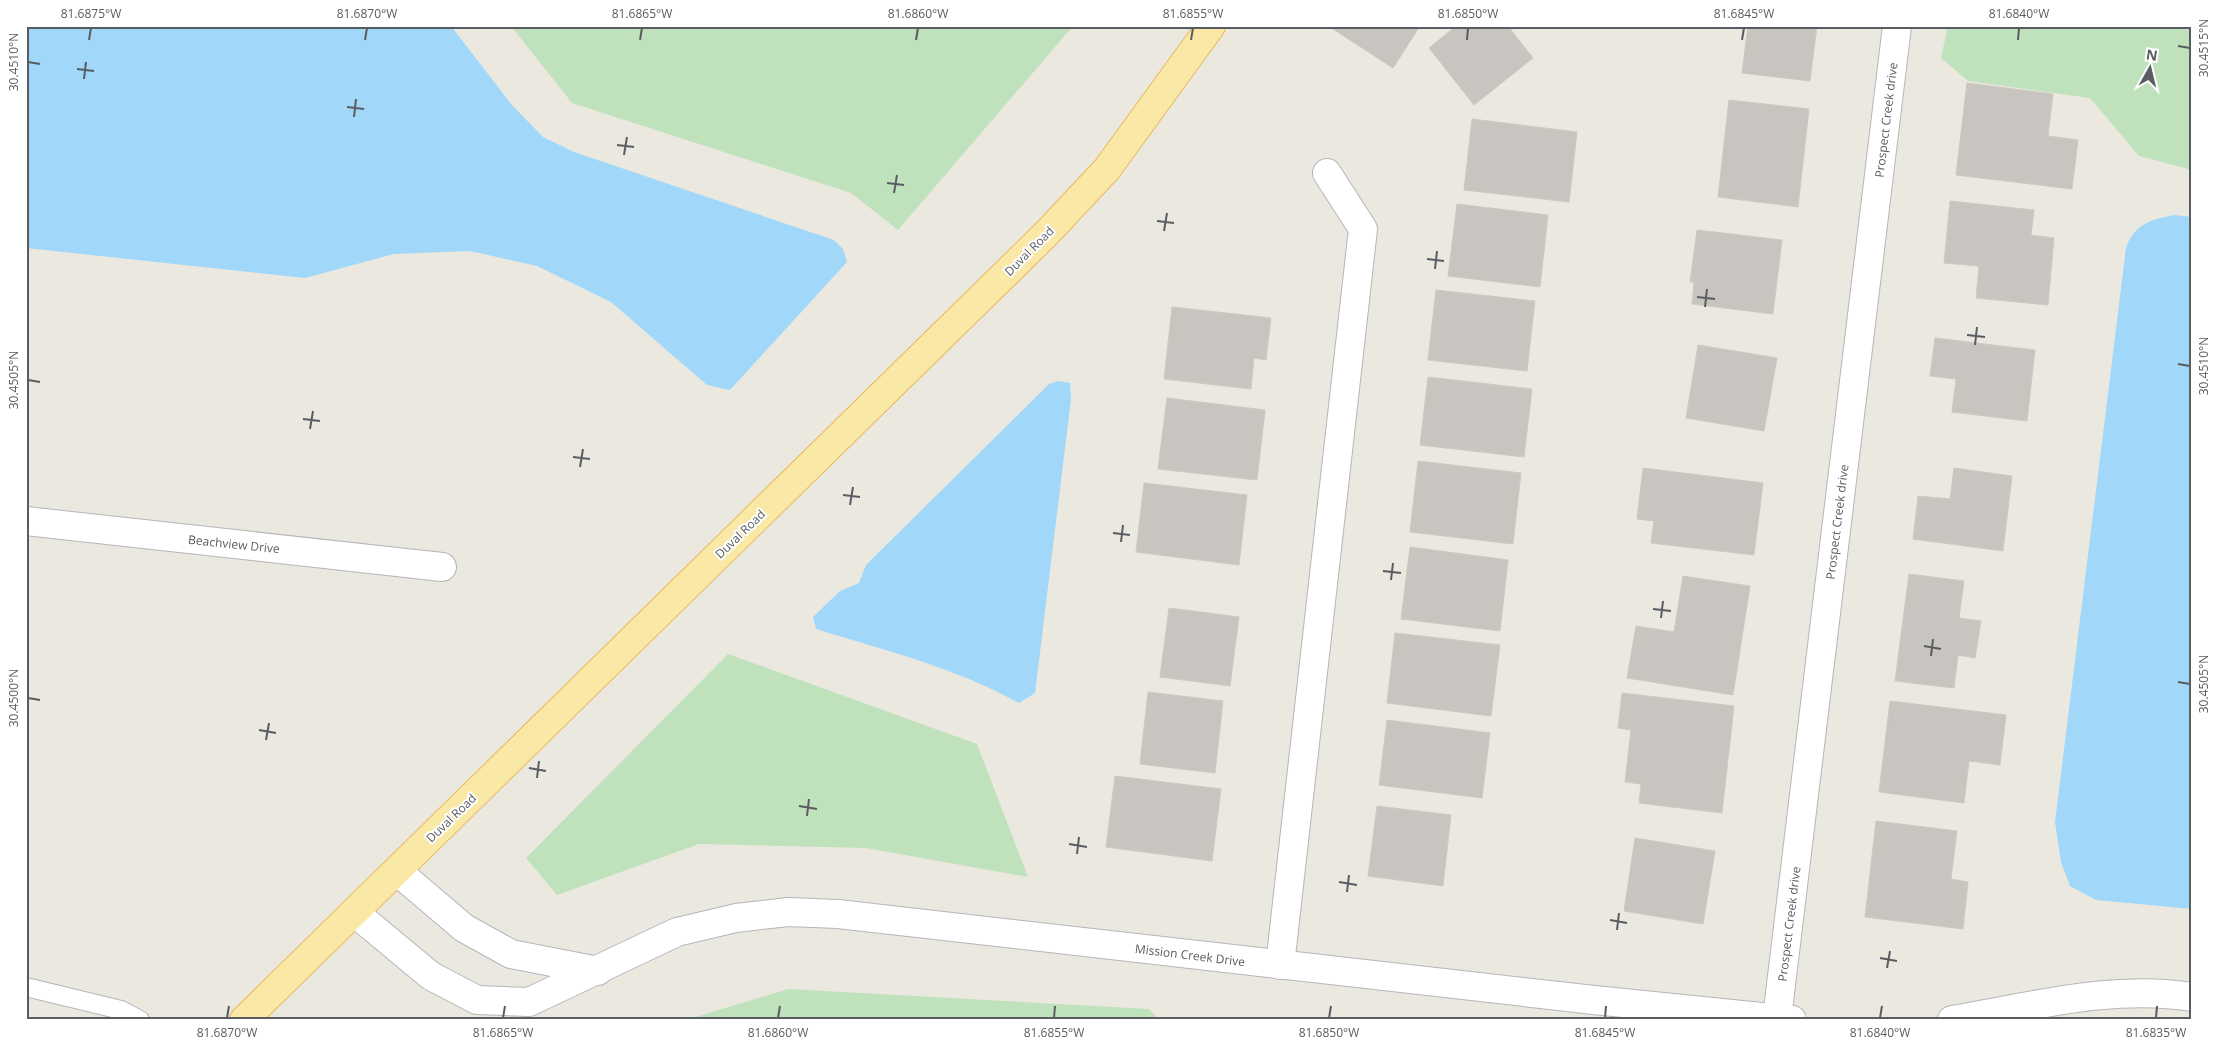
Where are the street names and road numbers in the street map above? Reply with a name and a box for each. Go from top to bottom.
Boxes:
street label: Prospect Creek drive [1871,61,1902,178]
street label: Duval Road [1001,223,1057,279]
street label: Prospect Creek drive [1822,463,1853,580]
street label: Duval Road [711,506,769,562]
street label: Beachview Drive [187,531,281,557]
street label: Duval Road [422,790,480,846]
street label: Prospect Creek drive [1774,865,1805,982]
street label: Mission Creek Drive [1134,940,1246,970]

